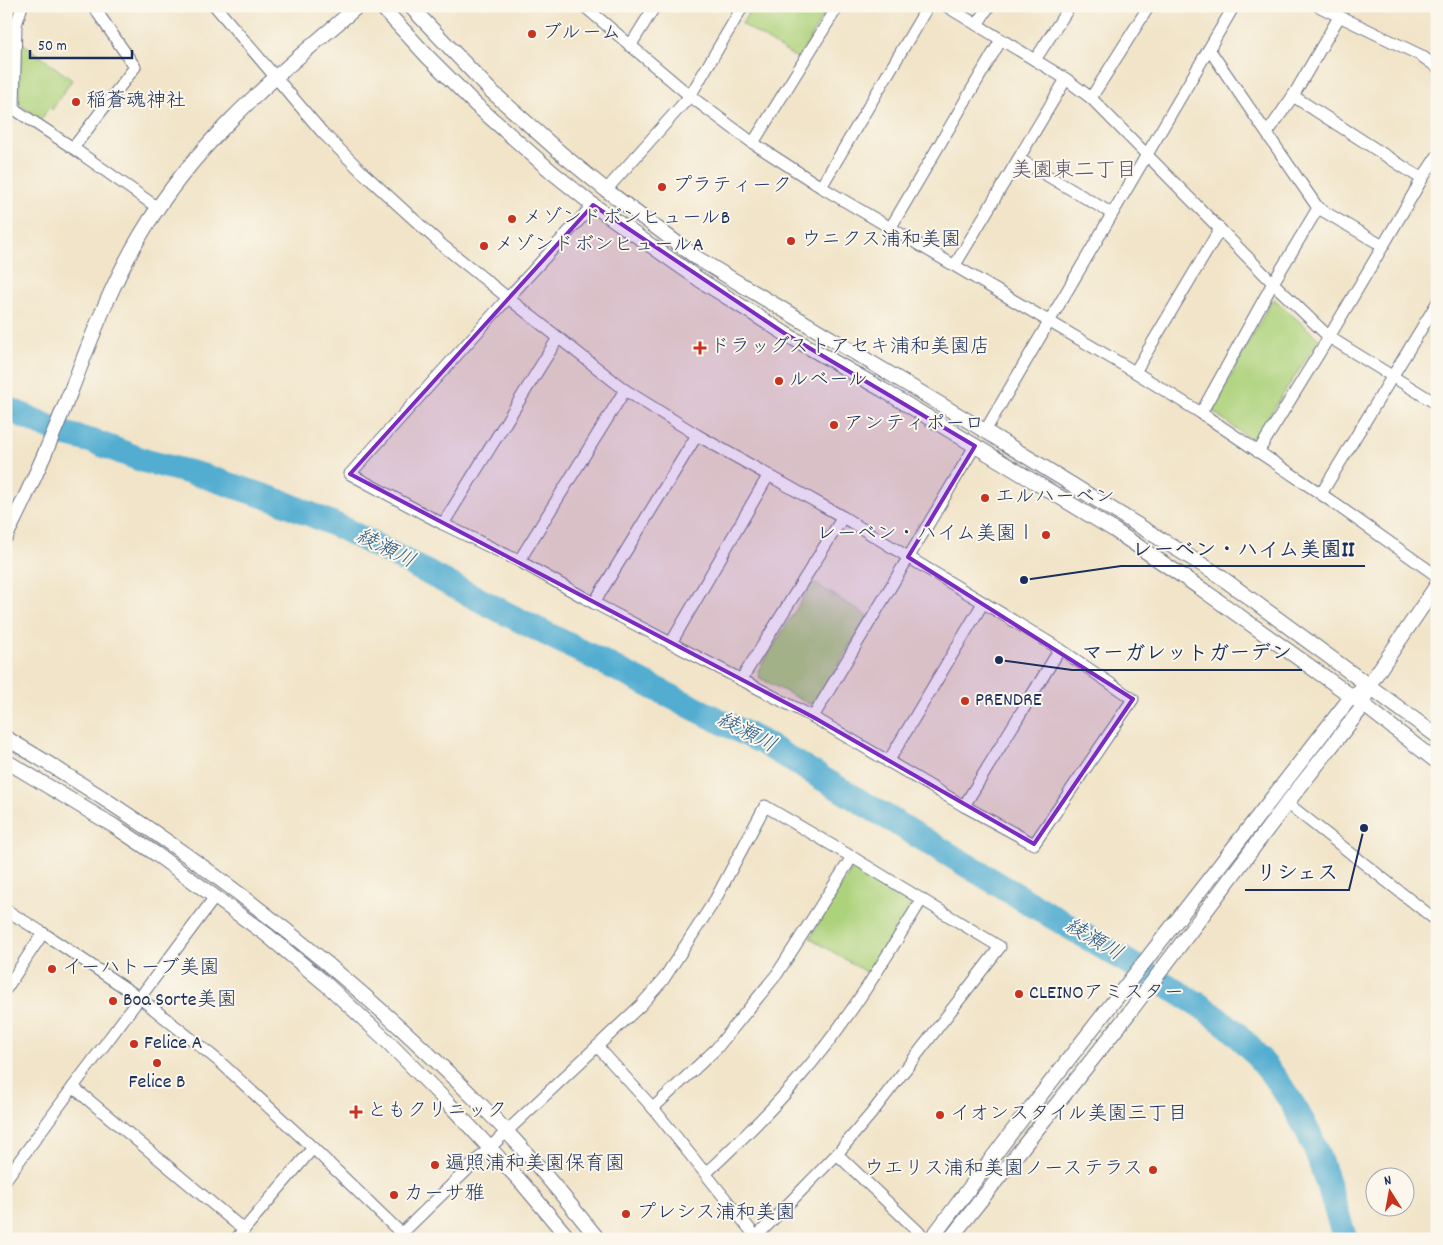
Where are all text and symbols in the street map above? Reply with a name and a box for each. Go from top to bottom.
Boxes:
place label: ブルーム [542,20,621,48]
scale bar [30,28,132,60]
marker: ブルーム [526,28,538,40]
text: 50 m [38,36,67,58]
place label: 稲蒼魂神社 [86,88,186,116]
marker: 稲蒼魂神社 [70,96,82,108]
district label: 美園東二丁目 [1011,157,1137,187]
place label: プラティーク [672,173,792,201]
marker: プラティーク [656,181,668,193]
place label: メゾンドボンヒュールB [522,205,730,233]
marker: メゾンドボンヒュールB [506,213,518,225]
place label: ウニクス浦和美園 [801,227,961,255]
place label: メゾンドボンヒュールA [494,232,704,260]
marker: ウニクス浦和美園 [785,235,797,247]
marker: メゾンドボンヒュールA [478,240,490,252]
place label: ドラッグストアセキ浦和美園店 [710,334,990,362]
marker: ドラッグストアセキ浦和美園店 [694,342,706,354]
place label: ルベール [789,367,868,395]
marker: ルベール [773,375,785,387]
place label: アンティポーロ [844,411,984,439]
marker: アンティポーロ [828,419,840,431]
place label: エルハーベン [995,484,1115,512]
marker: エルハーベン [979,492,991,504]
place label: レーベン・ハイム美園Ⅰ [816,521,1036,549]
water label: 綾瀬川 [350,522,420,578]
marker: レーベン・ハイム美園Ⅰ [1040,529,1052,541]
callout: レーベン・ハイム美園II [1121,530,1365,566]
text: レーベン・ハイム美園II [1131,537,1355,567]
callout: マーガレットガーデン [1072,634,1302,670]
text: マーガレットガーデン [1082,640,1292,670]
place label: PRENDRE [975,687,1042,715]
marker: PRENDRE [959,695,971,707]
water label: 綾瀬川 [711,706,781,762]
callout: リシェス [1245,854,1349,890]
text: リシェス [1256,860,1338,890]
water label: 綾瀬川 [1058,912,1128,970]
place label: イーハトーブ美園 [62,955,220,983]
marker: イーハトーブ美園 [46,963,58,975]
place label: CLEINOアミスター [1029,980,1184,1008]
place label: Boa Sorte美園 [123,987,237,1015]
marker: CLEINOアミスター [1013,988,1025,1000]
marker: Boa Sorte美園 [107,995,119,1007]
place label: Felice A [144,1030,203,1058]
marker: Felice A [128,1038,140,1050]
marker: Felice B [151,1057,163,1069]
place label: Felice B [128,1069,186,1097]
place label: ともクリニック [367,1098,507,1126]
place label: イオンスタイル美園三丁目 [950,1101,1188,1129]
marker: ともクリニック [349,1105,363,1119]
marker: イオンスタイル美園三丁目 [934,1109,946,1121]
place label: 遍照浦和美園保育園 [445,1151,625,1179]
place label: ウエリス浦和美園ノーステラス [864,1156,1143,1184]
marker: 遍照浦和美園保育園 [429,1159,441,1171]
marker: ウエリス浦和美園ノーステラス [1147,1164,1159,1176]
north arrow [1366,1168,1416,1218]
text: N [1383,1171,1393,1192]
place label: カーサ雅 [404,1181,485,1209]
marker: カーサ雅 [388,1189,400,1201]
place label: プレシス浦和美園 [636,1200,796,1228]
marker: プレシス浦和美園 [620,1208,632,1220]

